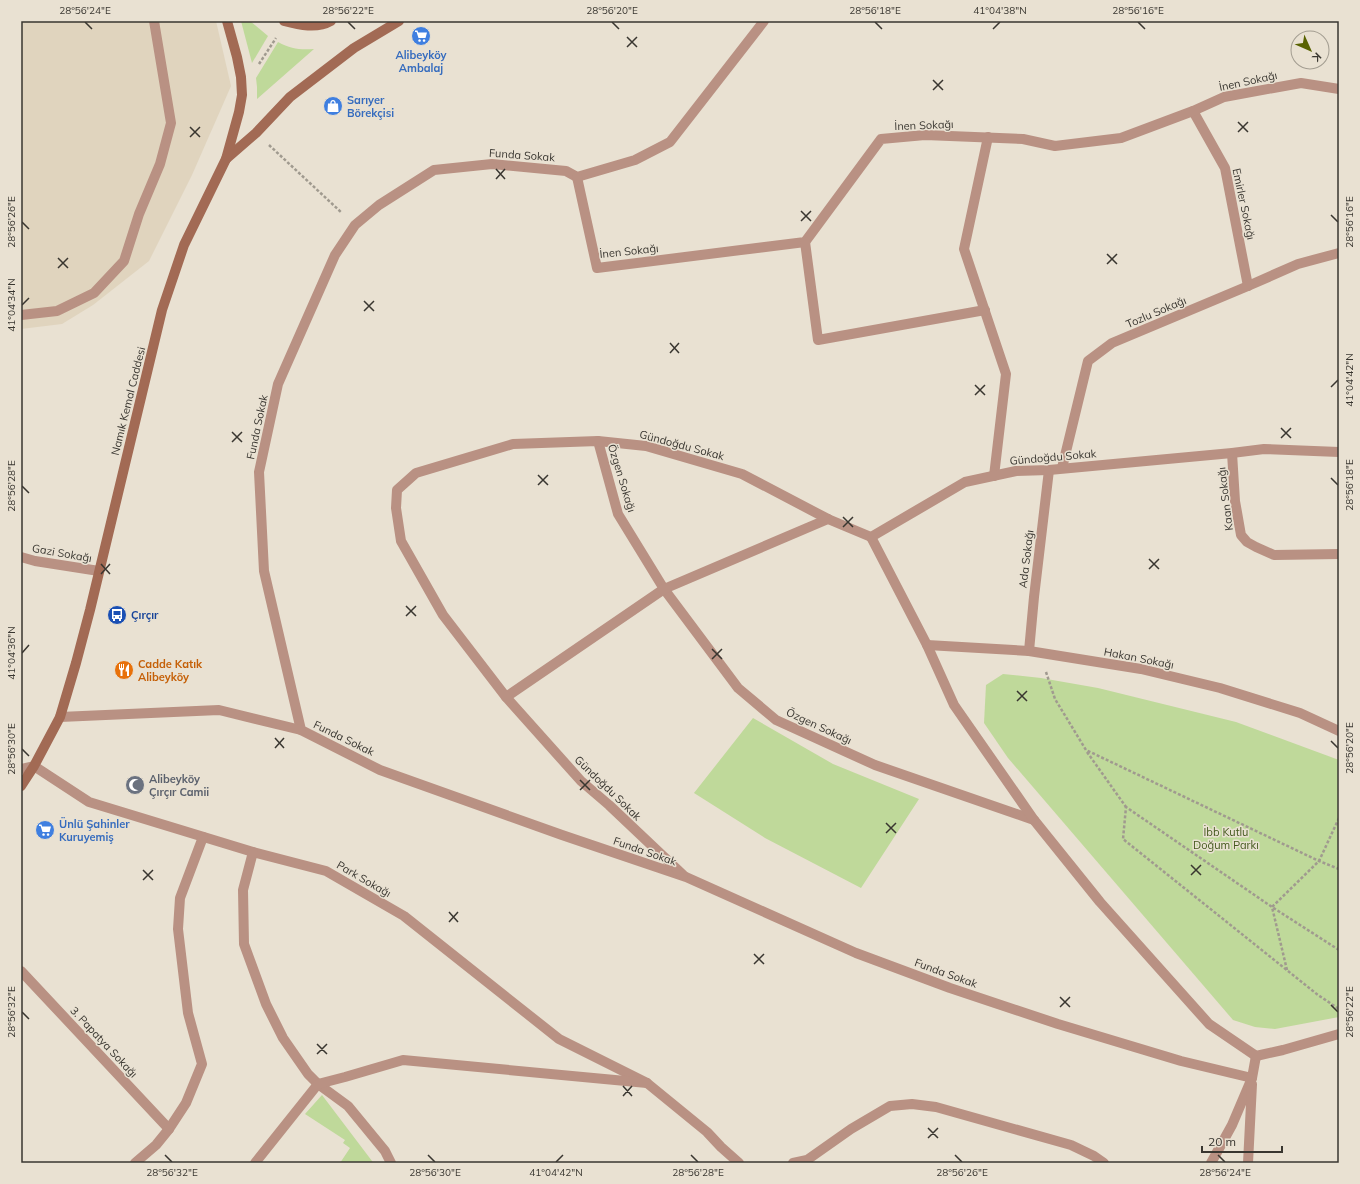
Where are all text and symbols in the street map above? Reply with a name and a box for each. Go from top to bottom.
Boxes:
text: 28°56'24"E [59,4,111,17]
text: 28°56'22"E [322,4,374,17]
text: 28°56'20"E [586,4,638,17]
text: 28°56'18"E [849,4,901,17]
text: 41°04'38"N [973,4,1027,17]
text: 28°56'16"E [1112,4,1164,17]
supermarket icon: Alibeyköy Ambalaj [410,25,432,47]
north arrow [1290,30,1330,70]
place label: Alibeyköy Ambalaj [395,48,447,75]
text: K [1309,50,1325,65]
street label: İnen Sokağı [1218,68,1278,94]
place label: Sarıyer Börekçisi [347,93,394,120]
shop icon: Sarıyer Börekçisi [322,95,344,117]
street label: İnen Sokağı [894,117,954,133]
street label: Funda Sokak [489,146,556,164]
street label: Emirler Sokağı [1230,167,1258,241]
text: 28°56'26"E [5,196,18,248]
text: 28°56'16"E [1343,196,1356,248]
street label: İnen Sokağı [599,241,659,261]
text: 41°04'34"N [5,278,18,332]
street label: Tozlu Sokağı [1124,293,1188,331]
street label: Namık Kemal Caddesi [108,345,148,457]
text: 41°04'42"N [1343,353,1356,407]
street label: Funda Sokak [243,393,271,461]
street label: Gündoğdu Sokak [638,427,726,463]
street label: Özgen Sokağı [605,442,639,514]
street label: Gündoğdu Sokak [1009,446,1097,468]
text: 28°56'18"E [1343,459,1356,511]
text: 28°56'28"E [5,460,18,512]
street label: Kaan Sokağı [1214,466,1236,532]
street label: Ada Sokağı [1015,529,1037,589]
street label: Gazi Sokağı [31,541,93,565]
bus stop icon: Çırçır [106,604,128,626]
place label: Çırçır [131,608,159,622]
text: 41°04'36"N [5,626,18,680]
street label: Hakan Sokağı [1103,644,1175,672]
place label: Cadde Katık Alibeyköy [138,657,203,684]
restaurant icon: Cadde Katık Alibeyköy [113,659,135,681]
street label: Özgen Sokağı [784,705,854,747]
street label: Funda Sokak [311,717,377,759]
text: 28°56'20"E [1343,722,1356,774]
text: 28°56'30"E [5,723,18,775]
street label: Gündoğdu Sokak [572,753,644,824]
place label: Alibeyköy Çırçır Camii [149,772,209,799]
mosque icon: Alibeyköy Çırçır Camii [124,774,146,796]
place label: Ünlü Şahinler Kuruyemiş [59,816,130,844]
supermarket icon: Ünlü Şahinler Kuruyemiş [34,819,56,841]
park label: İbb Kutlu Doğum Parkı [1193,825,1259,852]
street label: Funda Sokak [612,834,679,868]
street label: Park Sokağı [334,858,394,900]
street label: Funda Sokak [913,955,980,991]
text: 28°56'32"E [5,986,18,1038]
text: 28°56'22"E [1343,986,1356,1038]
street label: 3. Papatya Sokağı [67,1003,141,1081]
scale bar [1202,1128,1282,1154]
text: 20 m [1208,1134,1236,1149]
text: 28°56'32"E [146,1166,198,1179]
text: 28°56'30"E [409,1166,461,1179]
text: 41°04'42"N [529,1166,583,1179]
text: 28°56'28"E [672,1166,724,1179]
text: 28°56'26"E [936,1166,988,1179]
text: 28°56'24"E [1199,1166,1251,1179]

